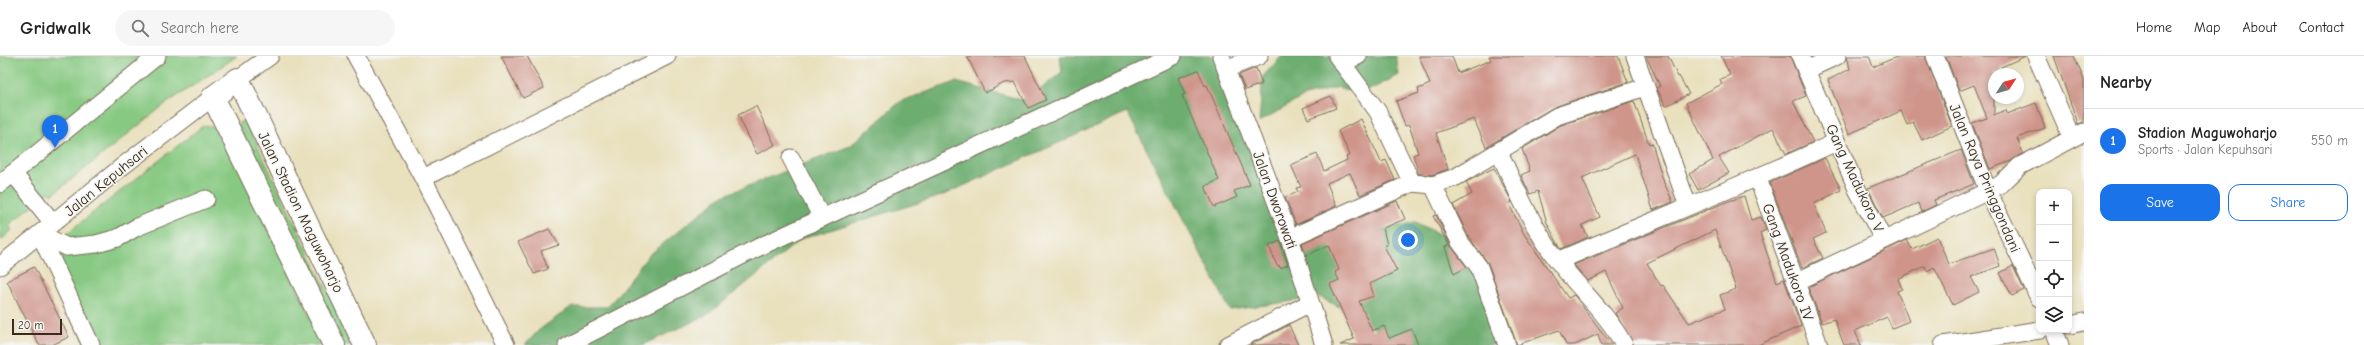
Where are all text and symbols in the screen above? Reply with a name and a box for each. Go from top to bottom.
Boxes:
search box [115,10,395,46]
text: Gridwalk [20,17,91,39]
icon: search [129,17,151,39]
text: Search here [161,19,239,37]
text: Home [2136,19,2172,36]
text: Map [2194,19,2220,36]
text: About [2242,19,2277,36]
text: Contact [2299,19,2344,36]
north arrow [1988,68,2024,104]
text: Nearby [2100,73,2151,92]
street label: Jalan Raya Pringgondani [1945,101,2025,255]
pin: 1 [42,115,68,148]
street label: Gang Madukoro V [1822,121,1888,235]
text: Stadion Maguwoharjo [2138,124,2277,142]
street label: Jalan Stadion Maguwoharjo [254,128,348,296]
text: 1 [2110,133,2116,148]
text: 550 m [2311,133,2348,148]
street label: Jalan Kepuhsari [61,142,151,220]
text: Sports · Jalan Kepuhsari [2138,142,2272,157]
street label: Jalan Dworowati [1249,149,1301,251]
button: Save [2100,184,2220,221]
button: Share [2228,184,2348,221]
map controls [2036,189,2072,333]
button: + [2036,189,2072,225]
street label: Gang Madukoro IV [1758,201,1818,323]
button: − [2036,225,2072,261]
your location [1398,230,1418,250]
button: locate [2036,261,2072,297]
button: layers [2036,297,2072,333]
scale bar [12,317,62,336]
text: 20 m [18,319,43,332]

